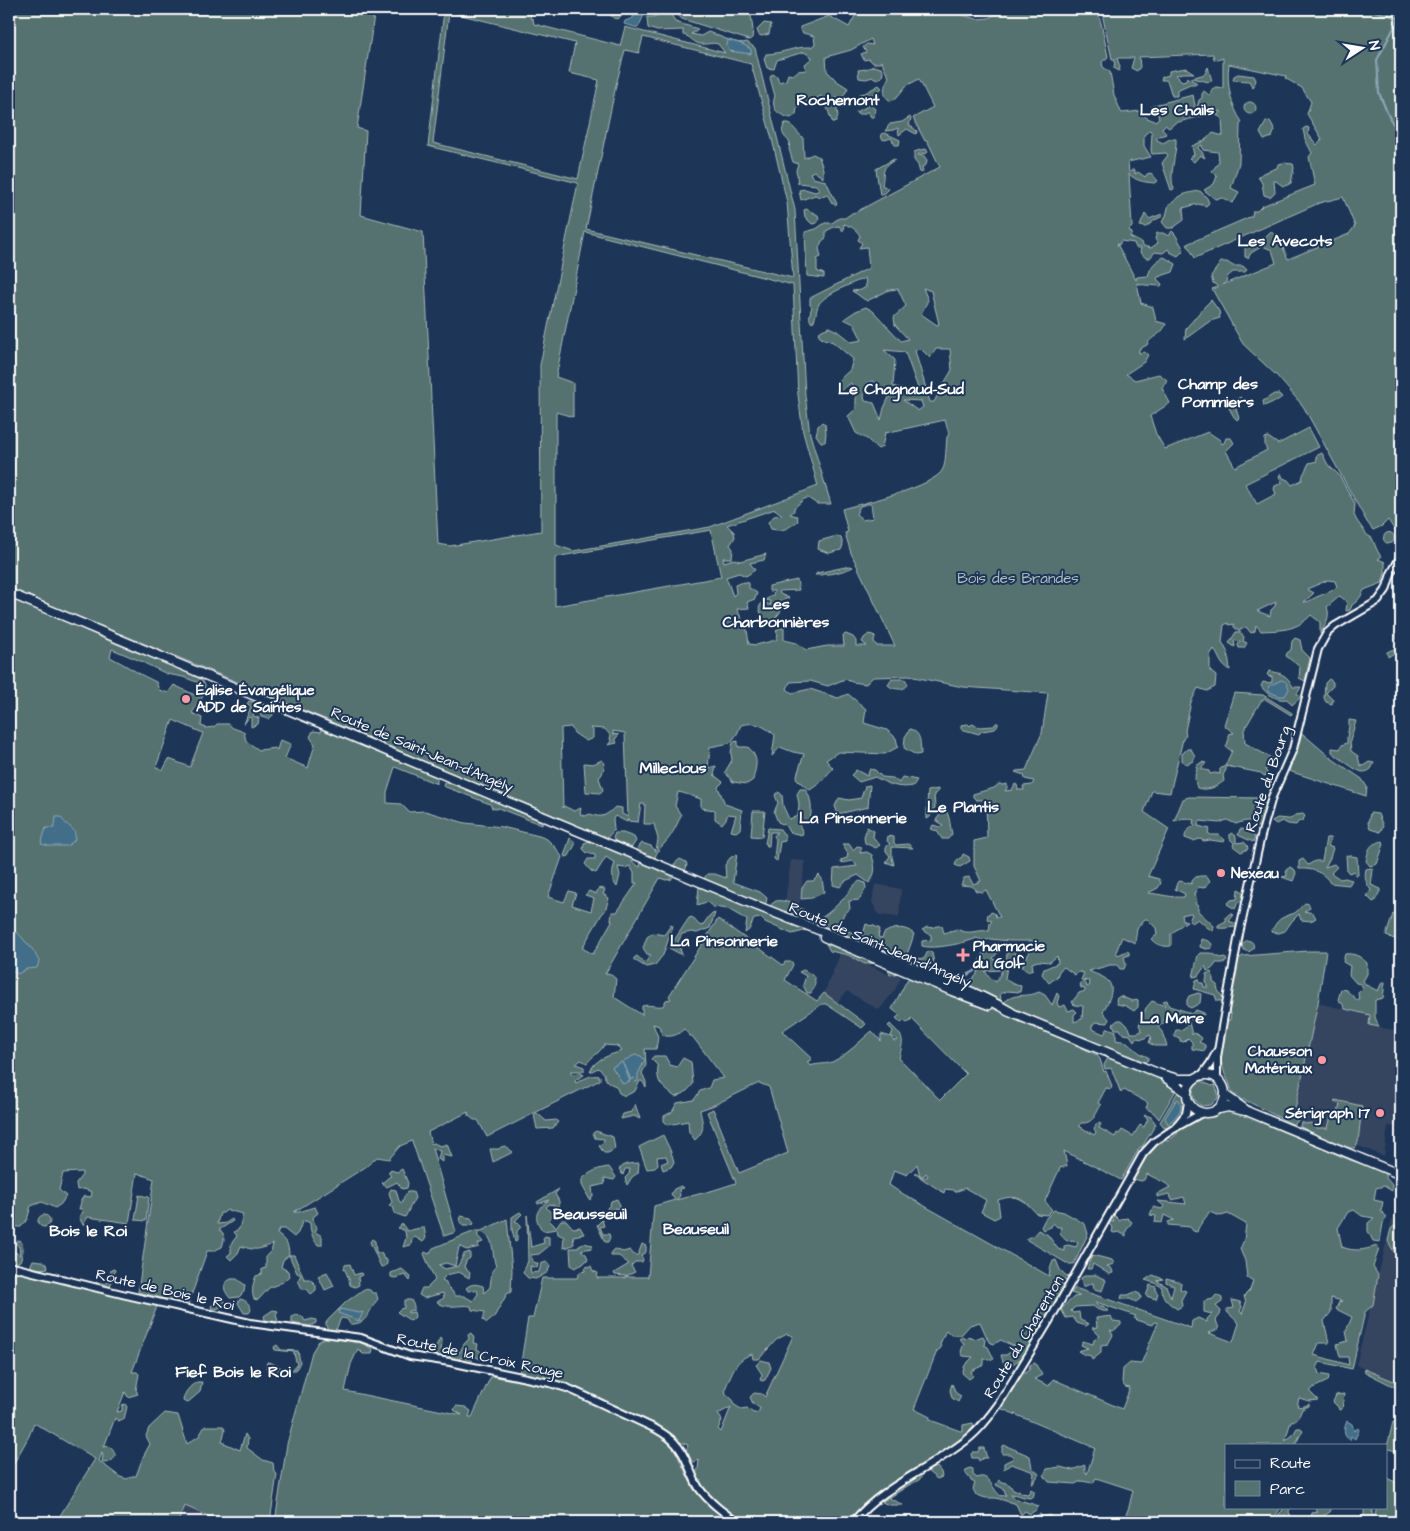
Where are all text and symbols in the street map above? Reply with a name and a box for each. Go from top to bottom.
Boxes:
north arrow [1338,22,1388,72]
text: N [1363,39,1384,52]
district label: Rochemont [796,89,880,111]
district label: Les Chails [1140,99,1214,121]
district label: Les Avecots [1238,230,1333,252]
district label: Champ des Pommiers [1178,373,1258,413]
district label: Le Chagnaud-Sud [838,378,965,402]
park label: Bois des Brandes [957,568,1079,589]
district label: Les Charbonnières [723,593,829,633]
place label: Église Évangélique ADD de Saintes [196,680,315,718]
marker: Église Évangélique ADD de Saintes [180,693,192,705]
street label: Route de Saint-Jean-d'Angély [327,702,516,799]
street label: Route du Bourg [1240,723,1297,835]
district label: Milleclous [639,757,707,779]
district label: Le Plantis [927,796,999,818]
district label: La Pinsonnerie [799,807,907,829]
place label: Nexeau [1231,863,1279,884]
marker: Nexeau [1215,867,1227,879]
street label: Route de Saint-Jean-d'Angély [785,897,974,994]
district label: La Pinsonnerie [670,930,778,952]
place label: Pharmacie du Golf [972,936,1045,974]
marker: Pharmacie du Golf [957,949,969,961]
district label: La Mare [1140,1007,1205,1029]
place label: Chausson Matériaux [1245,1041,1313,1079]
marker: Chausson Matériaux [1316,1054,1328,1066]
place label: Sérigraph 17 [1284,1103,1371,1126]
marker: Sérigraph 17 [1374,1107,1386,1119]
district label: Beausseuil [553,1203,628,1225]
district label: Beauseuil [663,1218,730,1240]
district label: Bois le Roi [49,1220,127,1242]
street label: Route de Bois le Roi [94,1264,237,1316]
street label: Route du Charenton [979,1271,1069,1402]
street label: Route de la Croix Rouge [394,1328,565,1385]
district label: Fief Bois le Roi [175,1361,291,1383]
legend [1225,1444,1388,1508]
text: Route [1270,1453,1311,1474]
text: Parc [1270,1479,1305,1500]

